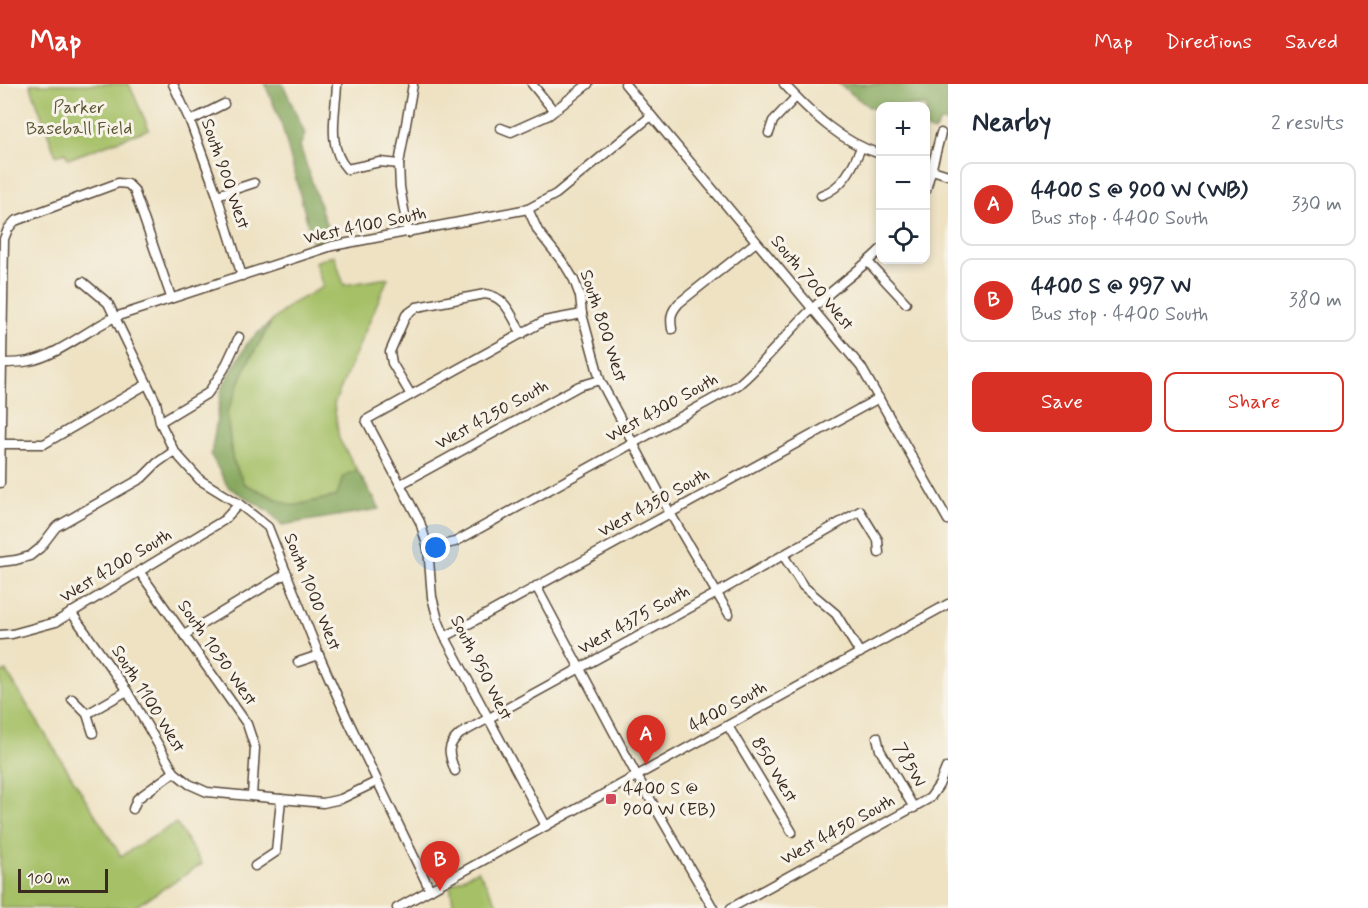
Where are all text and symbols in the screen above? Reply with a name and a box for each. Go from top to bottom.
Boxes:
text: Map [30,24,81,61]
text: Map [1094,28,1133,56]
text: Directions [1166,28,1252,56]
text: Saved [1285,28,1338,56]
park label: Parker Baseball Field [26,96,132,141]
map controls [876,102,930,264]
button: + [876,102,930,156]
text: Nearby [972,106,1051,140]
text: 2 results [1271,110,1344,137]
street label: South 900 West [195,115,255,233]
button: − [876,156,930,210]
text: 4400 S @ 900 W (WB) [1031,177,1248,205]
text: A [987,191,1000,218]
text: 330 m [1291,191,1342,218]
street label: West 4100 South [301,201,429,251]
text: Bus stop · 4400 South [1031,205,1208,232]
button: locate [876,210,930,264]
street label: South 700 West [765,230,859,336]
street label: South 800 West [574,267,633,386]
text: 4400 S @ 997 W [1031,273,1191,301]
text: B [987,287,1000,314]
text: 380 m [1289,287,1342,314]
text: Bus stop · 4400 South [1031,301,1208,328]
street label: West 4300 South [602,367,722,449]
button: Save [972,372,1152,432]
button: Share [1164,372,1344,432]
street label: West 4250 South [431,374,553,456]
street label: West 4350 South [594,462,714,544]
street label: West 4200 South [56,523,176,609]
street label: South 1000 West [277,530,347,655]
your location [421,533,450,562]
street label: West 4375 South [574,579,694,661]
street label: South 1050 West [172,595,263,711]
street label: South 950 West [444,611,518,725]
street label: South 1100 West [105,641,191,758]
street label: 4400 South [684,676,772,738]
pin: A [626,716,666,765]
street label: 850 West [745,733,803,808]
street label: 785W [887,739,931,791]
place label: 4400 S @ 900 W (EB) [623,777,716,822]
street label: West 4450 South [777,789,899,871]
marker: 4400 S @ 900 W (EB) [604,792,618,806]
pin: B [420,842,460,891]
scale bar [18,866,108,894]
text: 100 m [27,869,70,890]

